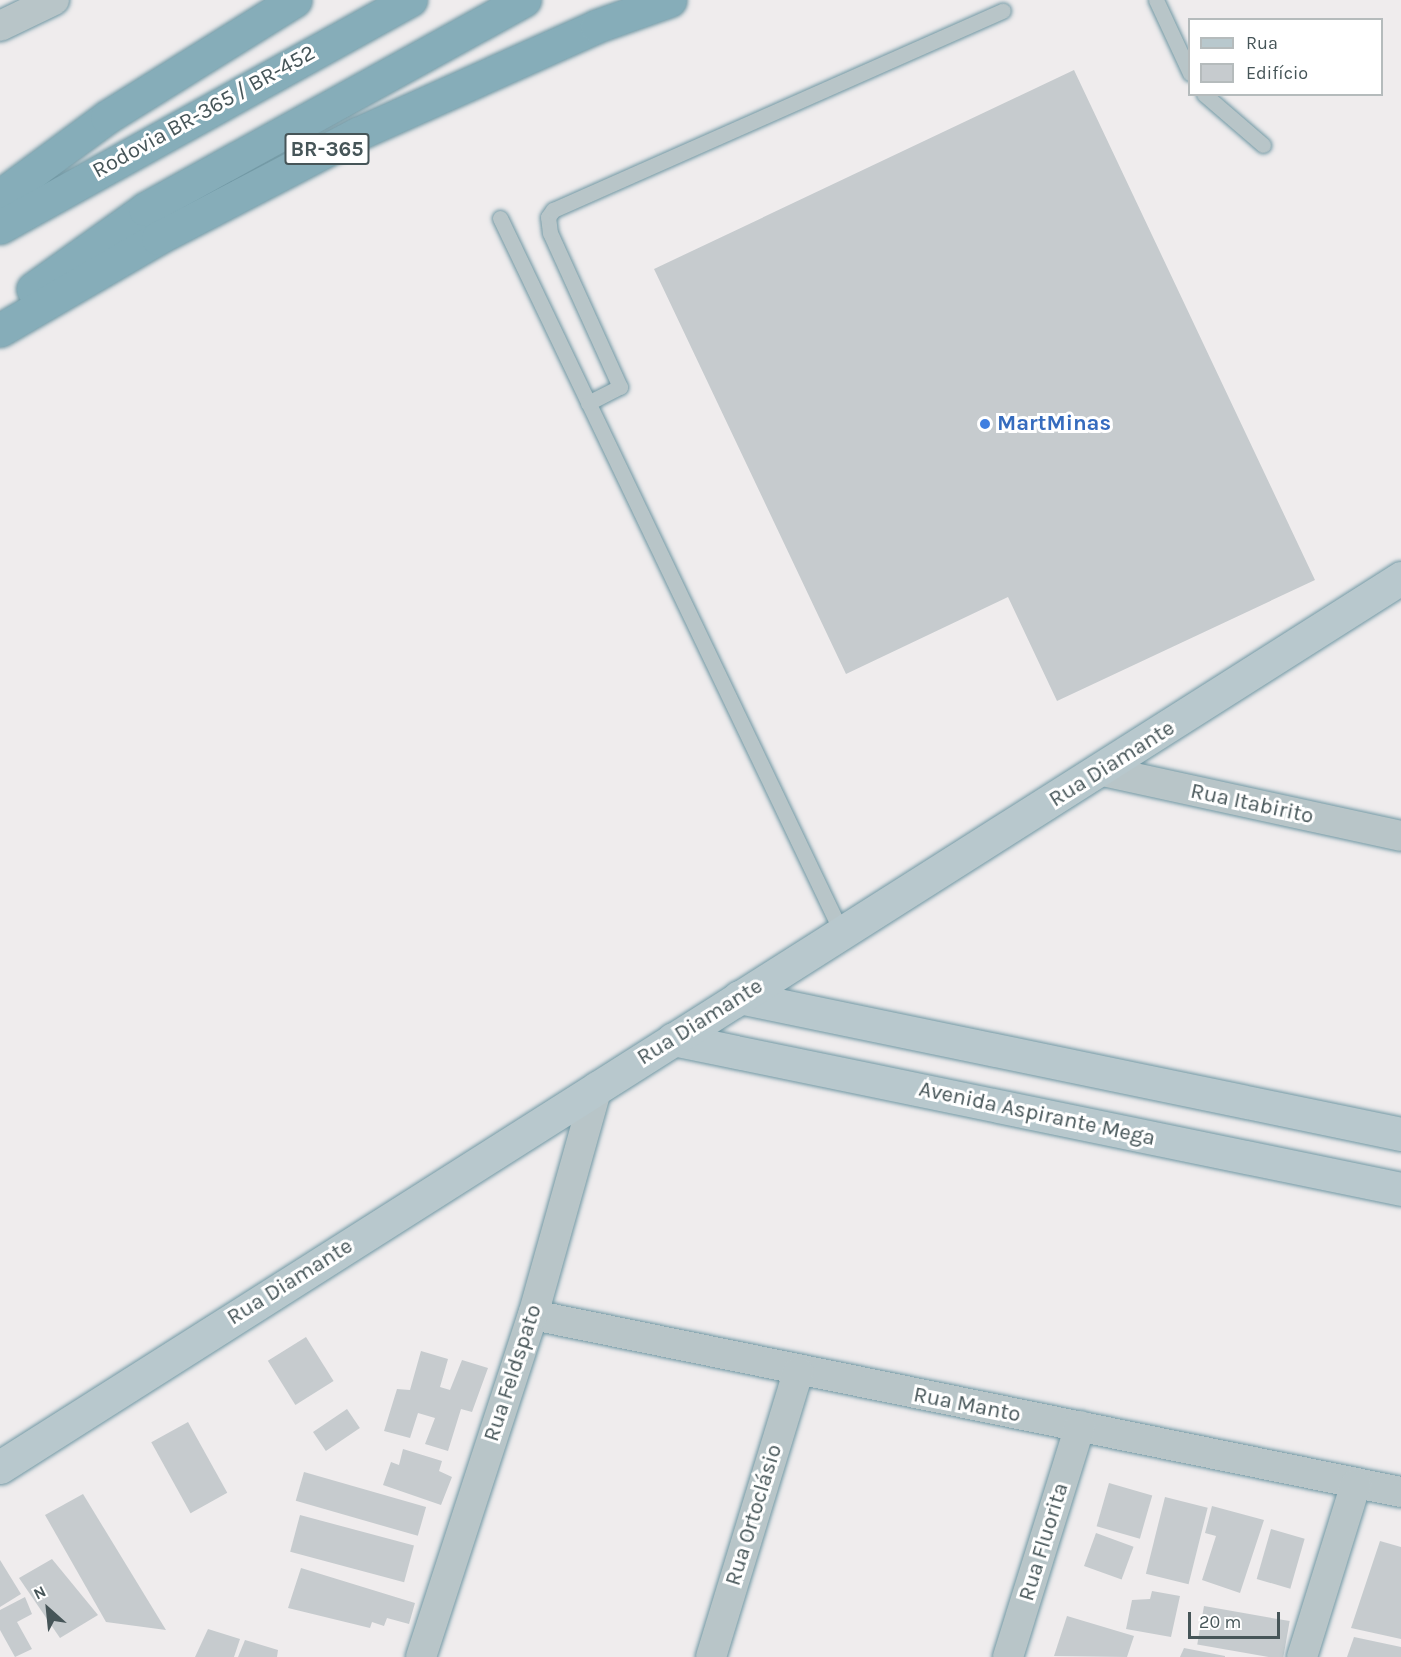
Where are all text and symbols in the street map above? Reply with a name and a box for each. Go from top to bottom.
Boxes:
legend [1188,18,1383,96]
text: Rua [1246,32,1278,54]
street label: Rodovia BR-365 / BR-452 [88,40,320,184]
text: Edifício [1246,62,1308,84]
road number: BR-365 [284,131,370,167]
place label: MartMinas [997,411,1111,437]
marker: MartMinas [978,417,992,431]
street label: Rua Diamante [1044,715,1180,813]
street label: Rua Itabirito [1188,778,1316,830]
street label: Rua Diamante [632,973,768,1071]
street label: Avenida Aspirante Mega [916,1076,1158,1152]
street label: Rua Diamante [222,1233,358,1331]
street label: Rua Feldspato [478,1301,548,1445]
street label: Rua Manto [911,1382,1023,1428]
street label: Rua Ortoclásio [720,1441,788,1589]
street label: Rua Fluorita [1014,1480,1074,1604]
north arrow [18,1579,78,1639]
text: N [30,1581,49,1604]
scale bar [1191,1600,1282,1638]
text: 20 m [1199,1611,1241,1633]

